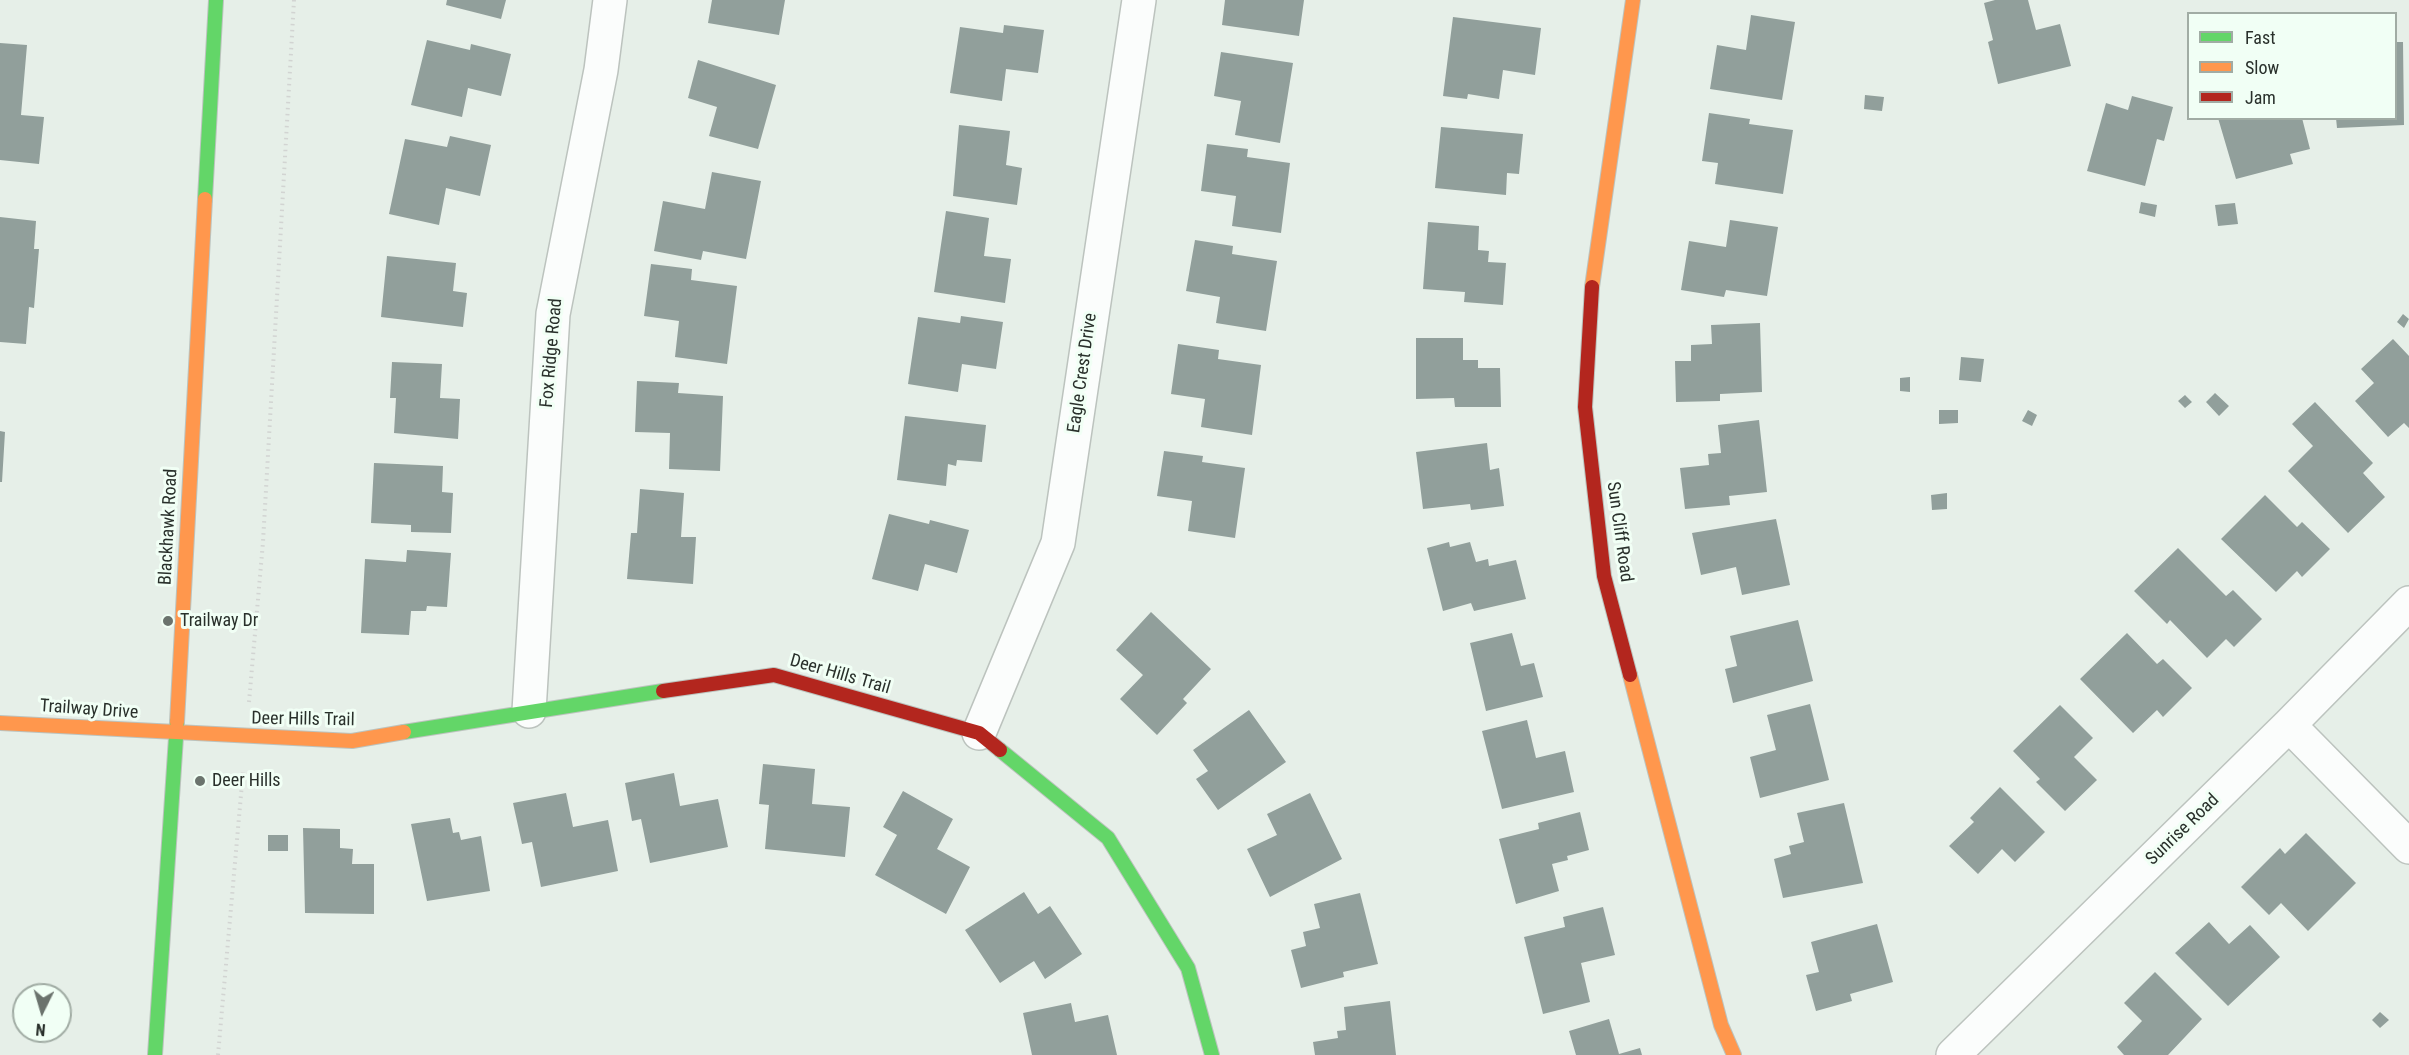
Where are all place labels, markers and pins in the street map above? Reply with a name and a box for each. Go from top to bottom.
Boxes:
place label: Trailway Dr [180,610,258,632]
marker: Trailway Dr [161,614,175,628]
place label: Deer Hills [212,770,281,792]
marker: Deer Hills [193,774,207,788]

